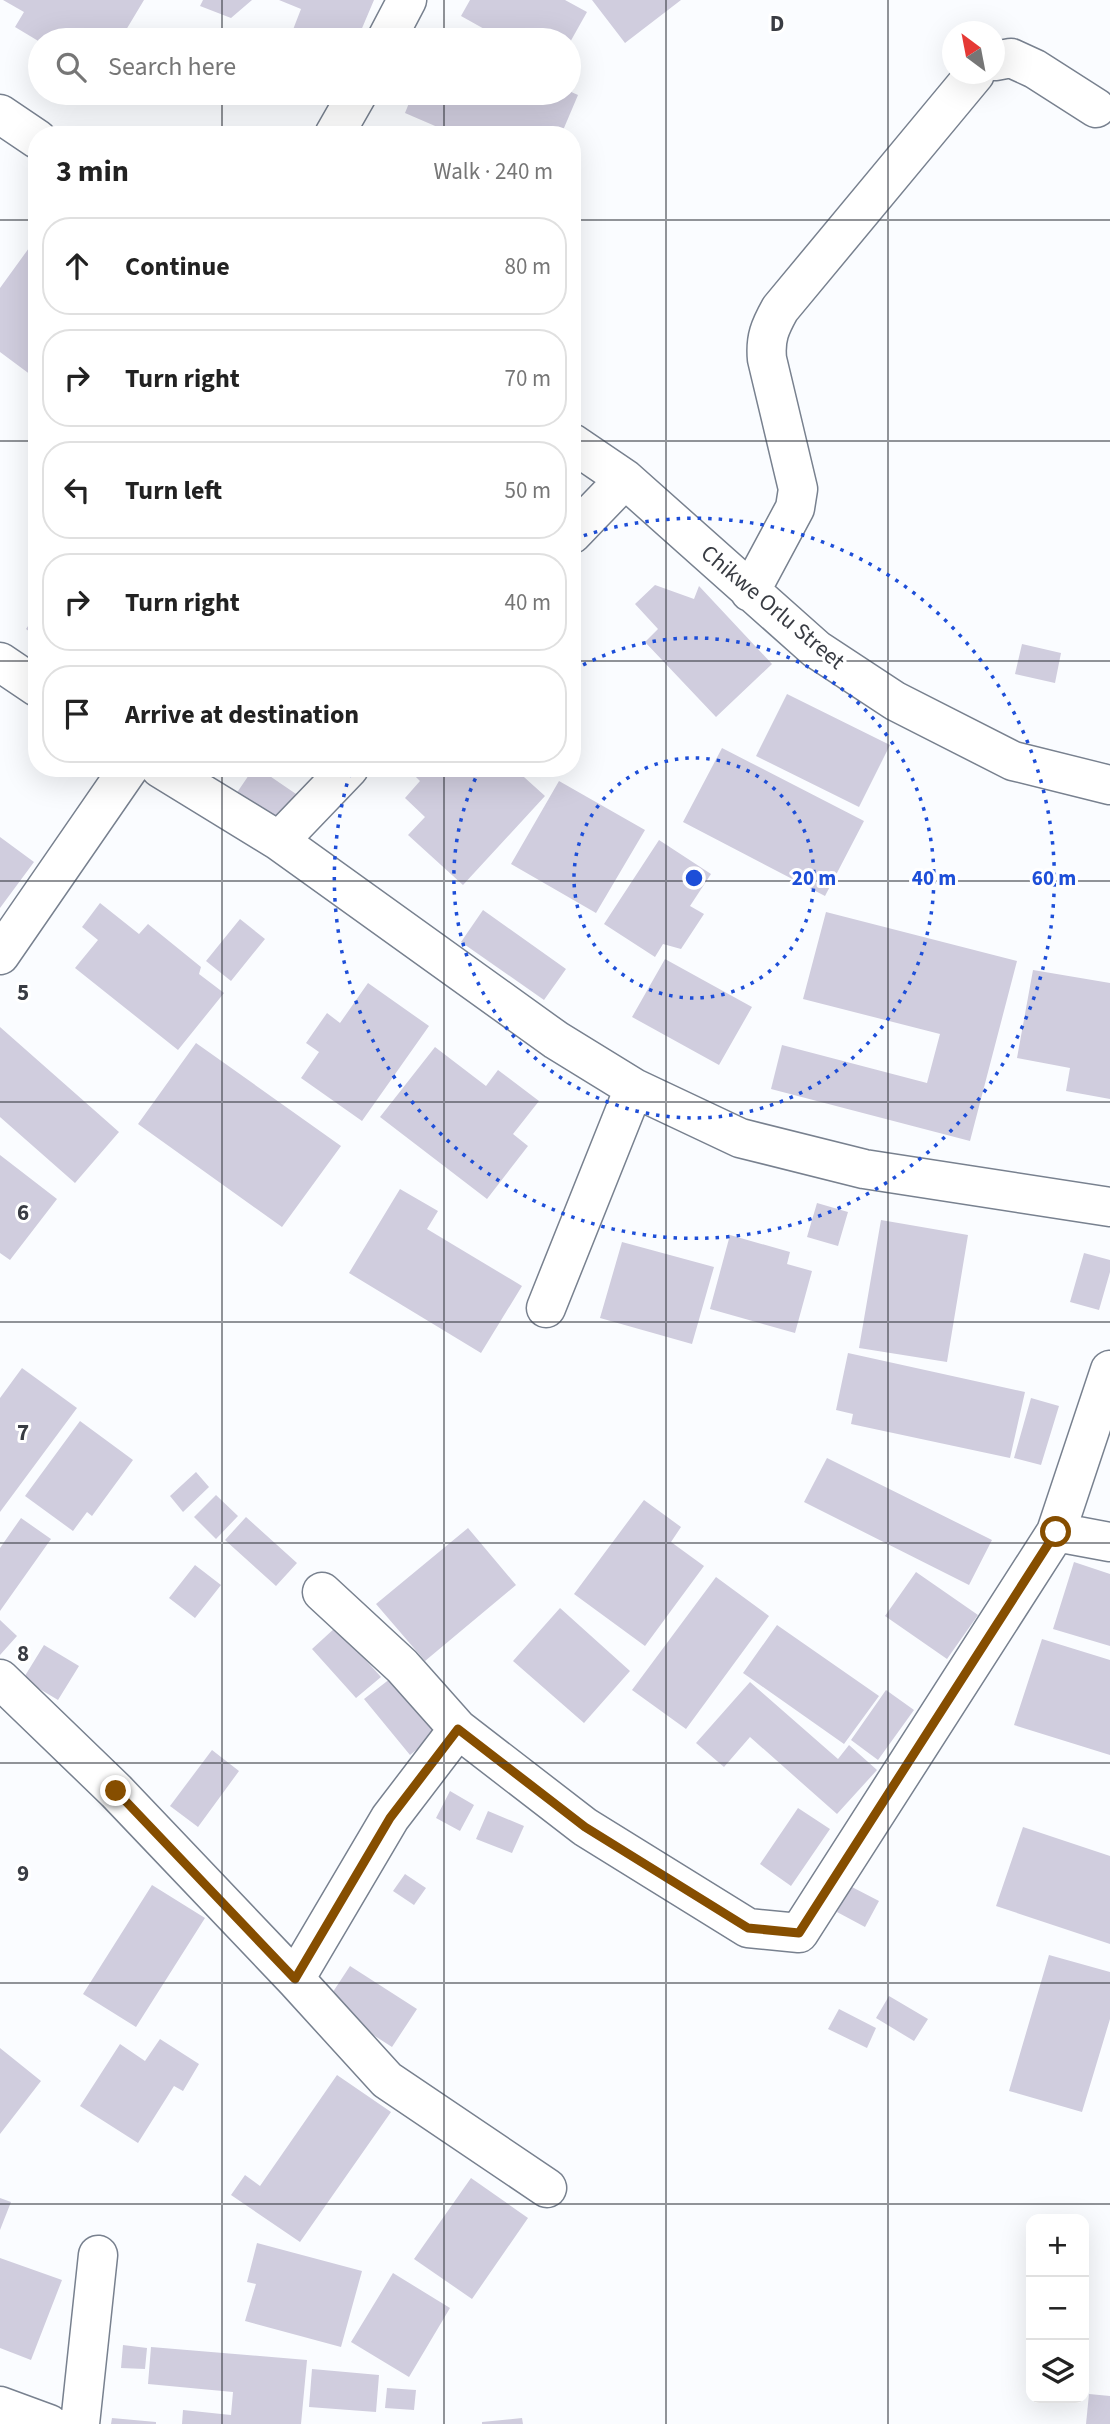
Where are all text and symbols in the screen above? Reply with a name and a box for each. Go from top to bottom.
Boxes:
text: D [770,7,784,40]
north arrow [942,21,1005,84]
search box [28,28,581,105]
icon: search [52,48,90,86]
text: Search here [108,48,236,85]
text: 3 min [56,150,129,193]
text: Walk · 240 m [434,155,553,188]
icon: ahead [58,247,96,285]
text: Continue [125,248,230,285]
text: 80 m [504,250,551,283]
icon: right [58,359,96,397]
text: Turn right [125,360,240,397]
text: 70 m [504,362,551,395]
icon: left [58,471,96,509]
text: Turn left [125,472,222,509]
text: 50 m [504,474,551,507]
street label: Chikwe Orlu Street [694,537,852,677]
icon: right [58,583,96,621]
text: Turn right [125,584,240,621]
text: 40 m [504,586,551,619]
icon: arrive [58,695,96,733]
text: Arrive at destination [125,696,359,733]
text: 20 m [792,863,836,893]
text: 40 m [912,863,956,893]
text: 60 m [1032,863,1076,893]
centre of rings [682,866,706,890]
text: 5 [17,976,29,1009]
text: 6 [17,1196,29,1229]
text: 7 [17,1416,29,1449]
route start [1040,1516,1071,1547]
text: 8 [17,1637,29,1670]
route end [100,1775,131,1806]
text: 9 [17,1857,29,1890]
map controls [1026,2214,1089,2403]
button: + [1026,2214,1089,2277]
button: − [1026,2277,1089,2340]
button: layers [1026,2340,1089,2403]

